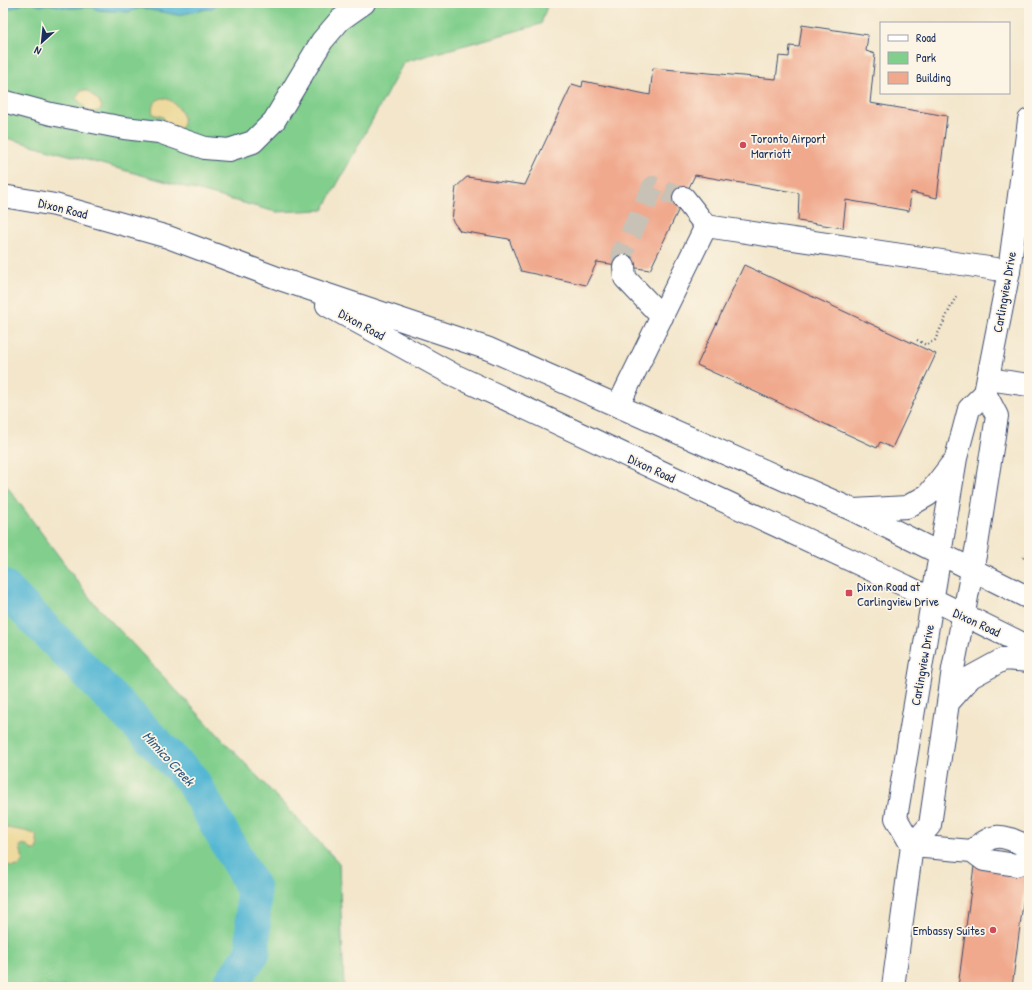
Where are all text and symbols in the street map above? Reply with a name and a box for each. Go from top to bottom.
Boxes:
north arrow [22,22,62,62]
legend [880,22,1010,94]
text: Road [916,29,936,46]
text: N [32,43,43,58]
text: Park [916,49,936,66]
text: Building [916,69,951,86]
place label: Toronto Airport Marriott [751,129,826,162]
marker: Toronto Airport Marriott [738,140,748,150]
street label: Dixon Road [36,193,90,223]
street label: Carlingview Drive [988,250,1020,334]
street label: Dixon Road [336,304,388,344]
street label: Dixon Road [625,449,679,487]
place label: Dixon Road at Carlingview Drive [857,577,939,610]
marker: Dixon Road at Carlingview Drive [844,588,854,598]
street label: Dixon Road [950,603,1004,641]
street label: Carlingview Drive [906,623,938,707]
water label: Mimico Creek [139,726,200,790]
place label: Embassy Suites [913,921,985,939]
marker: Embassy Suites [988,925,998,935]

